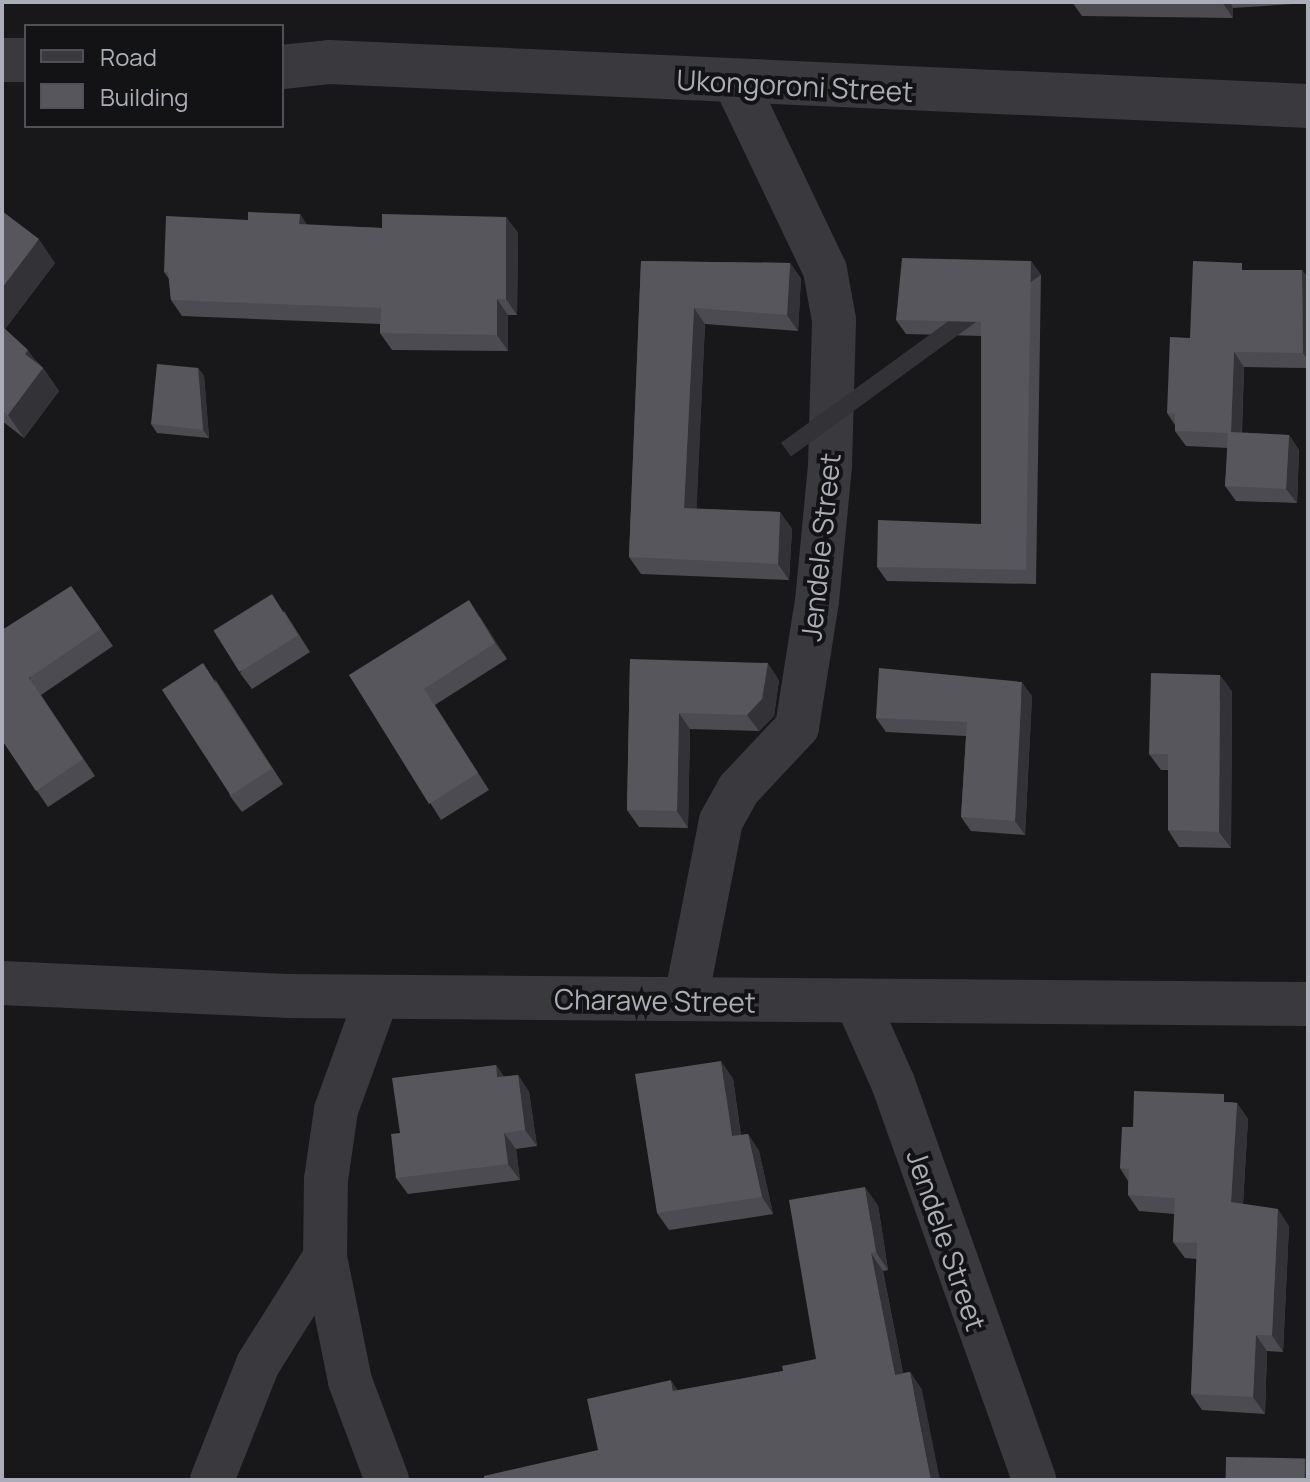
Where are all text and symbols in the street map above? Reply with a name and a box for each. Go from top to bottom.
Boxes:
legend [24,24,284,128]
text: Road [100,40,157,73]
street label: Ukongoroni Street [676,62,914,108]
text: Building [100,80,188,113]
street label: Jendele Street [793,451,847,643]
street label: Charawe Street [554,981,756,1019]
street label: Jendele Street [900,1145,994,1335]

